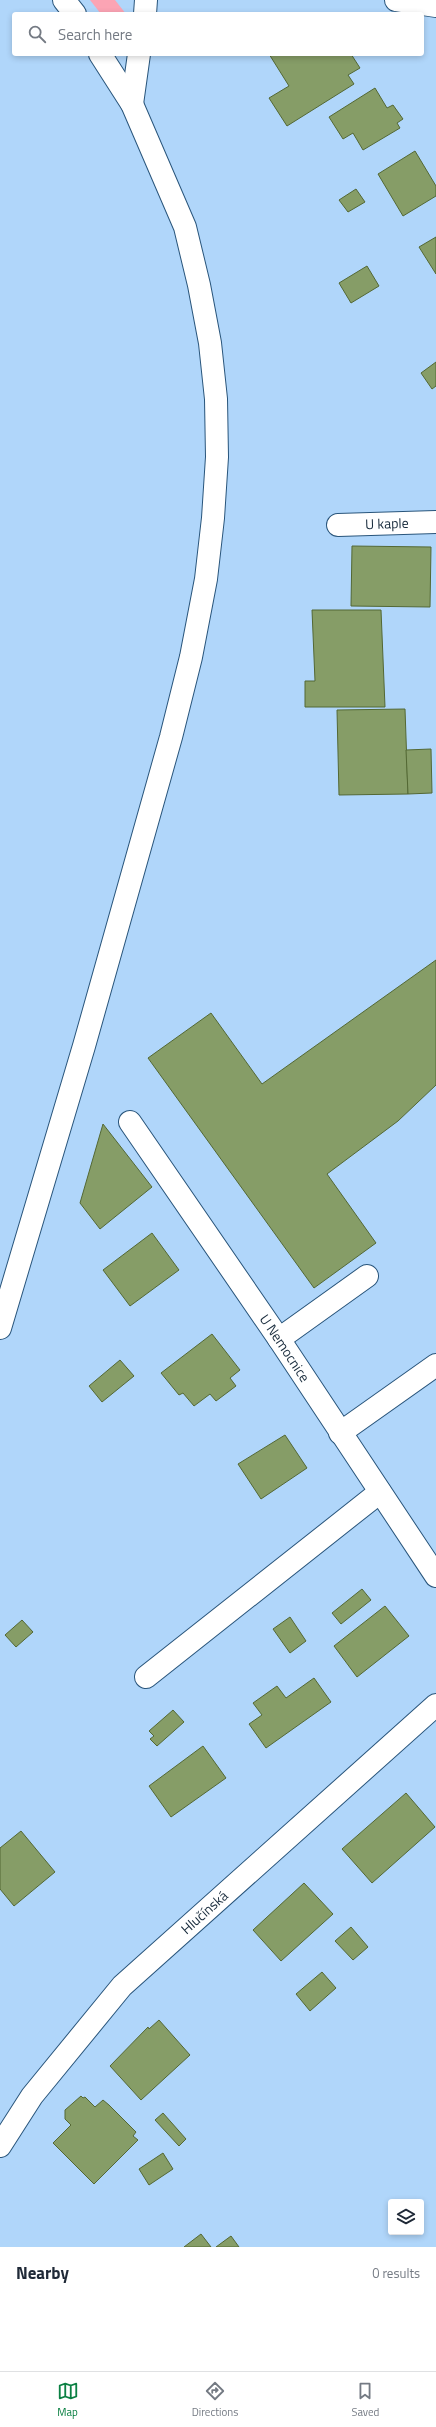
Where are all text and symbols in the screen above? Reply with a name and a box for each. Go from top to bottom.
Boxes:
search box [12,12,424,56]
icon: search [26,23,48,45]
text: Search here [58,23,132,46]
street label: U kaple [365,512,409,534]
street label: U Nemocnice [255,1310,316,1386]
street label: Hlučínská [176,1885,232,1939]
map controls [388,2199,424,2235]
button: layers [388,2199,424,2235]
text: Nearby [16,2260,69,2286]
text: 0 results [372,2263,420,2283]
tab: Map [57,2380,79,2420]
tab: Directions [192,2380,238,2420]
tab: Saved [351,2380,379,2420]

